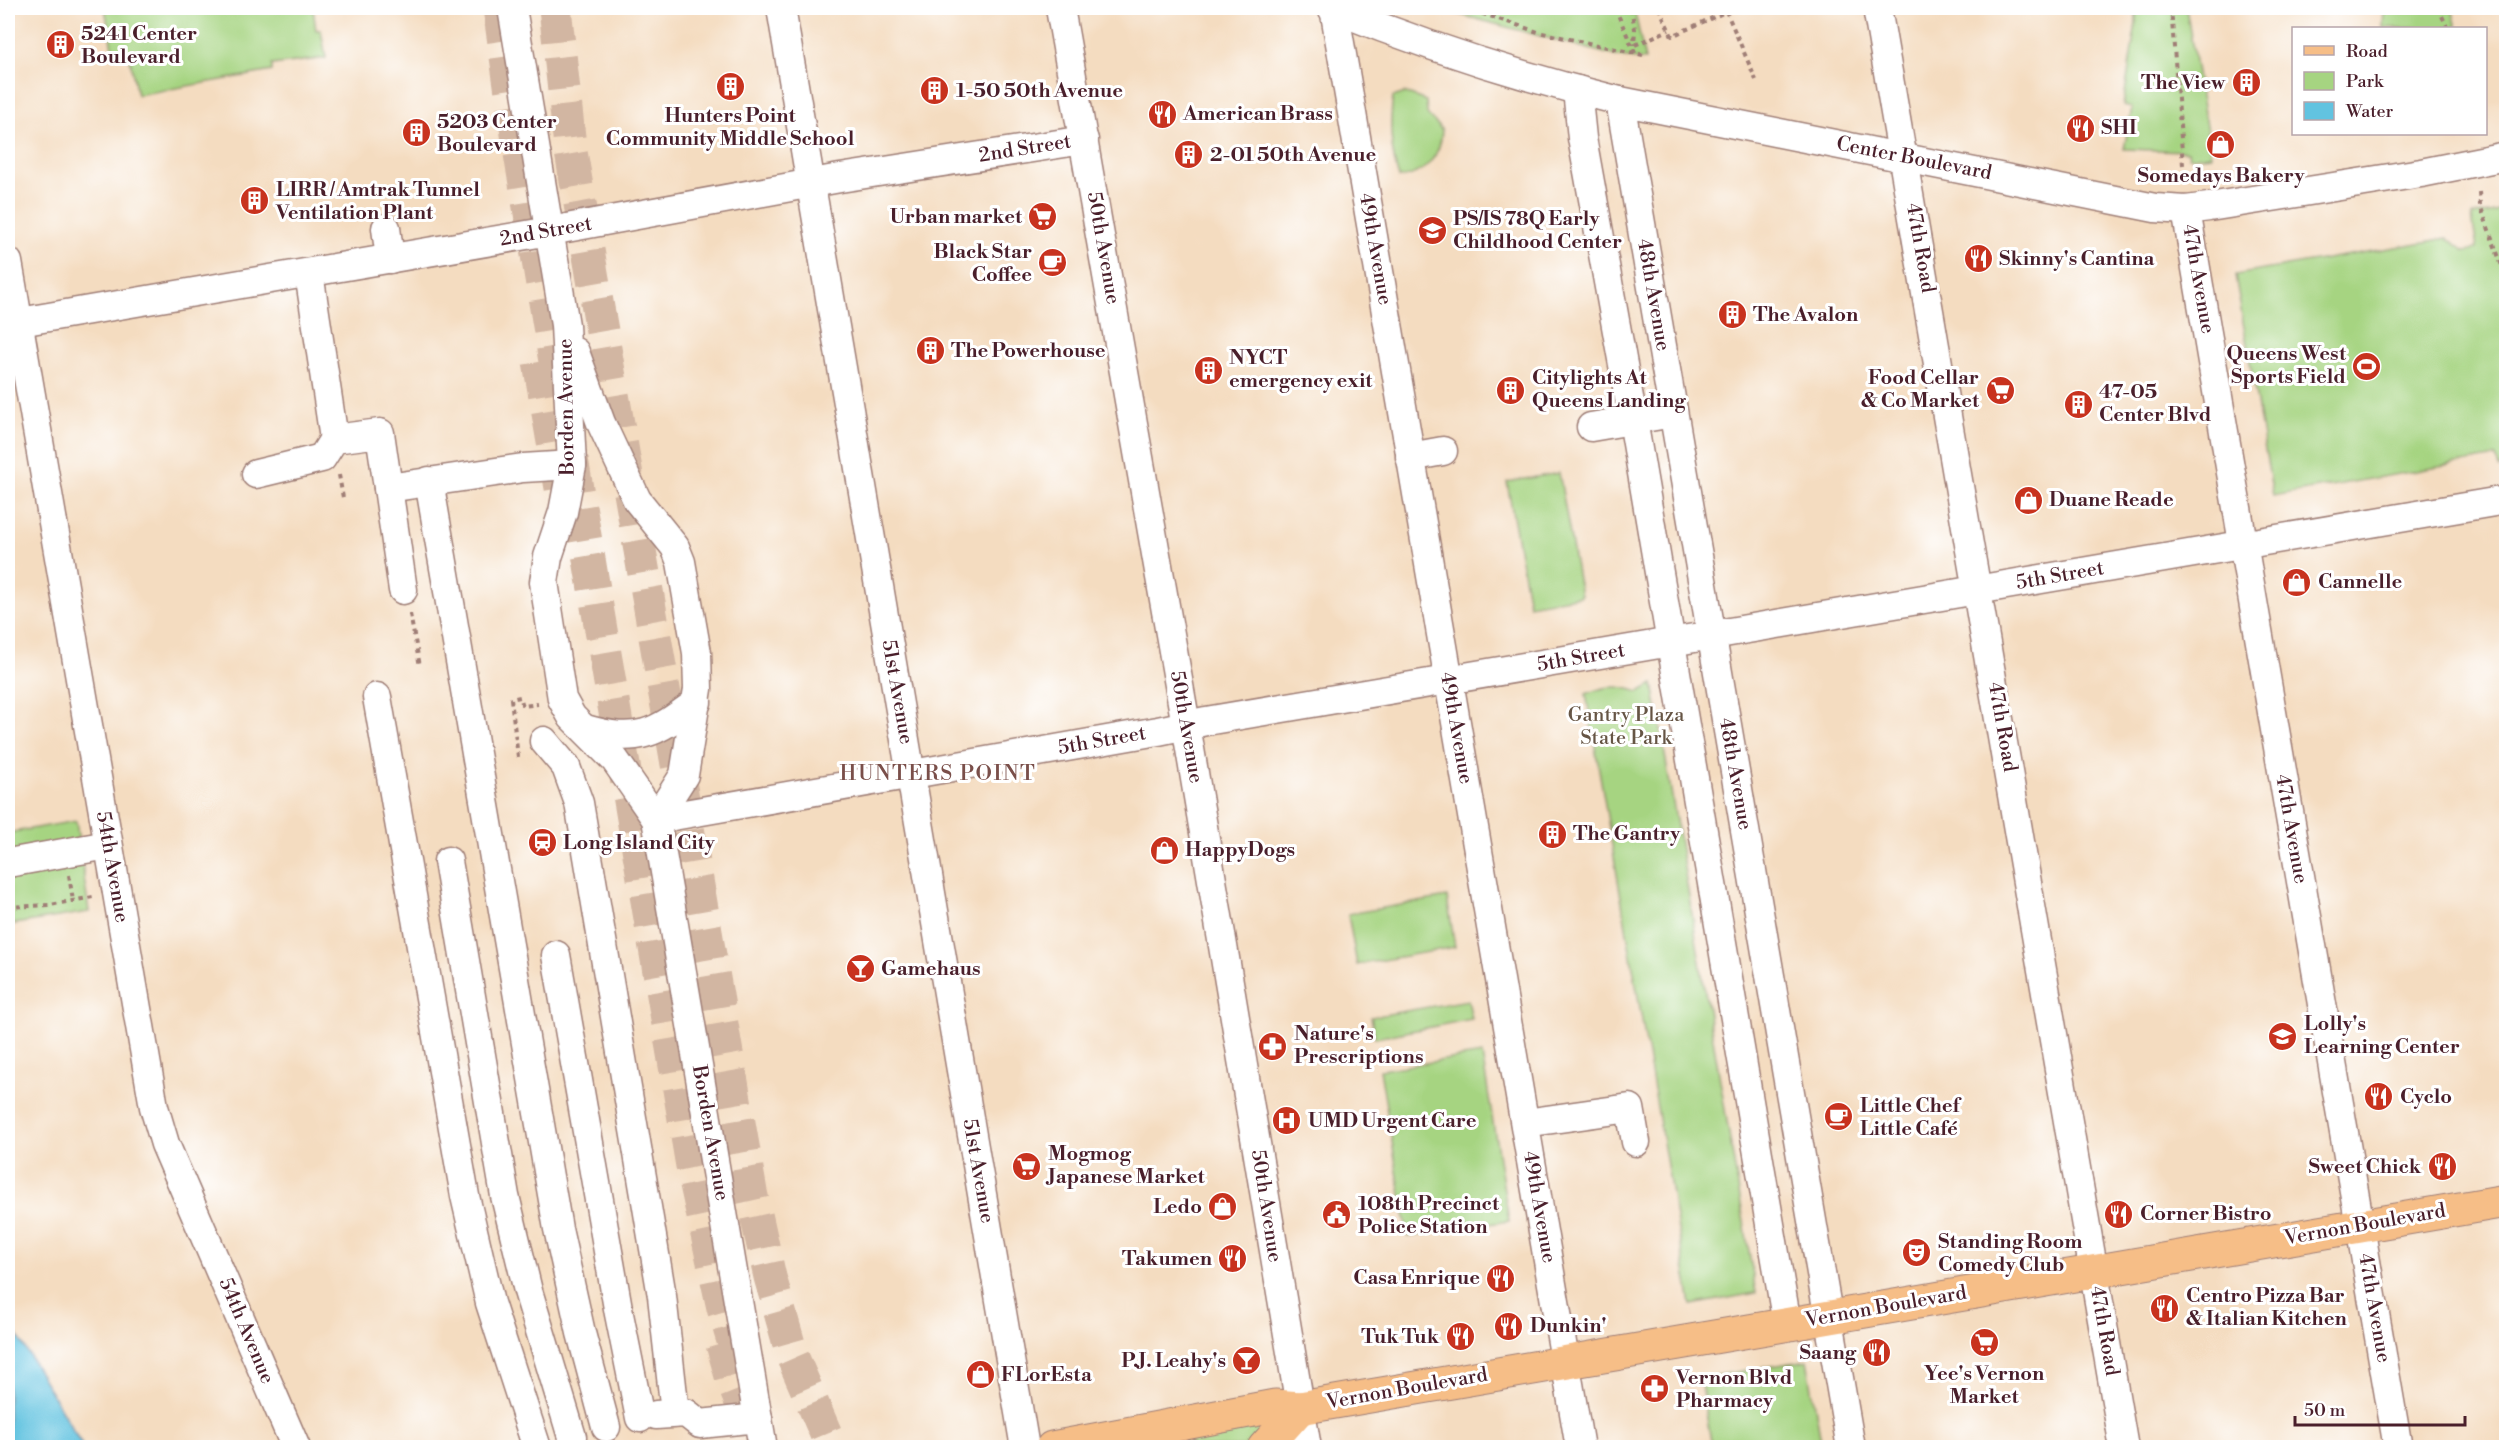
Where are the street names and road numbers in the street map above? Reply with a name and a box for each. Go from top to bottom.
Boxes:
street label: 2nd Street [977,129,1073,169]
street label: Center Boulevard [1834,132,1995,186]
street label: 50th Avenue [1081,190,1125,306]
street label: 49th Avenue [1353,191,1397,307]
street label: 47th Road [1900,201,1940,296]
street label: 2nd Street [498,212,594,252]
street label: 47th Avenue [2176,222,2220,336]
street label: 48th Avenue [1631,237,1675,353]
street label: Borden Avenue [553,338,581,477]
street label: 5th Street [2014,556,2106,596]
street label: 51st Avenue [876,638,918,746]
street label: 5th Street [1535,638,1627,678]
street label: 50th Avenue [1164,669,1208,785]
street label: 49th Avenue [1434,670,1478,786]
street label: 47th Road [1982,680,2022,775]
street label: 48th Avenue [1713,716,1757,832]
street label: 5th Street [1056,721,1148,761]
street label: 47th Avenue [2269,772,2313,886]
street label: 54th Avenue [90,809,134,925]
street label: Borden Avenue [686,1062,734,1203]
street label: 51st Avenue [957,1117,999,1225]
street label: 50th Avenue [1245,1148,1287,1264]
street label: 49th Avenue [1517,1149,1561,1265]
street label: Vernon Boulevard [2281,1198,2448,1252]
street label: 47th Avenue [2352,1251,2396,1365]
street label: 54th Avenue [212,1274,280,1388]
street label: Vernon Boulevard [1802,1280,1969,1334]
street label: 47th Road [2084,1284,2124,1379]
street label: Vernon Boulevard [1323,1362,1490,1416]

